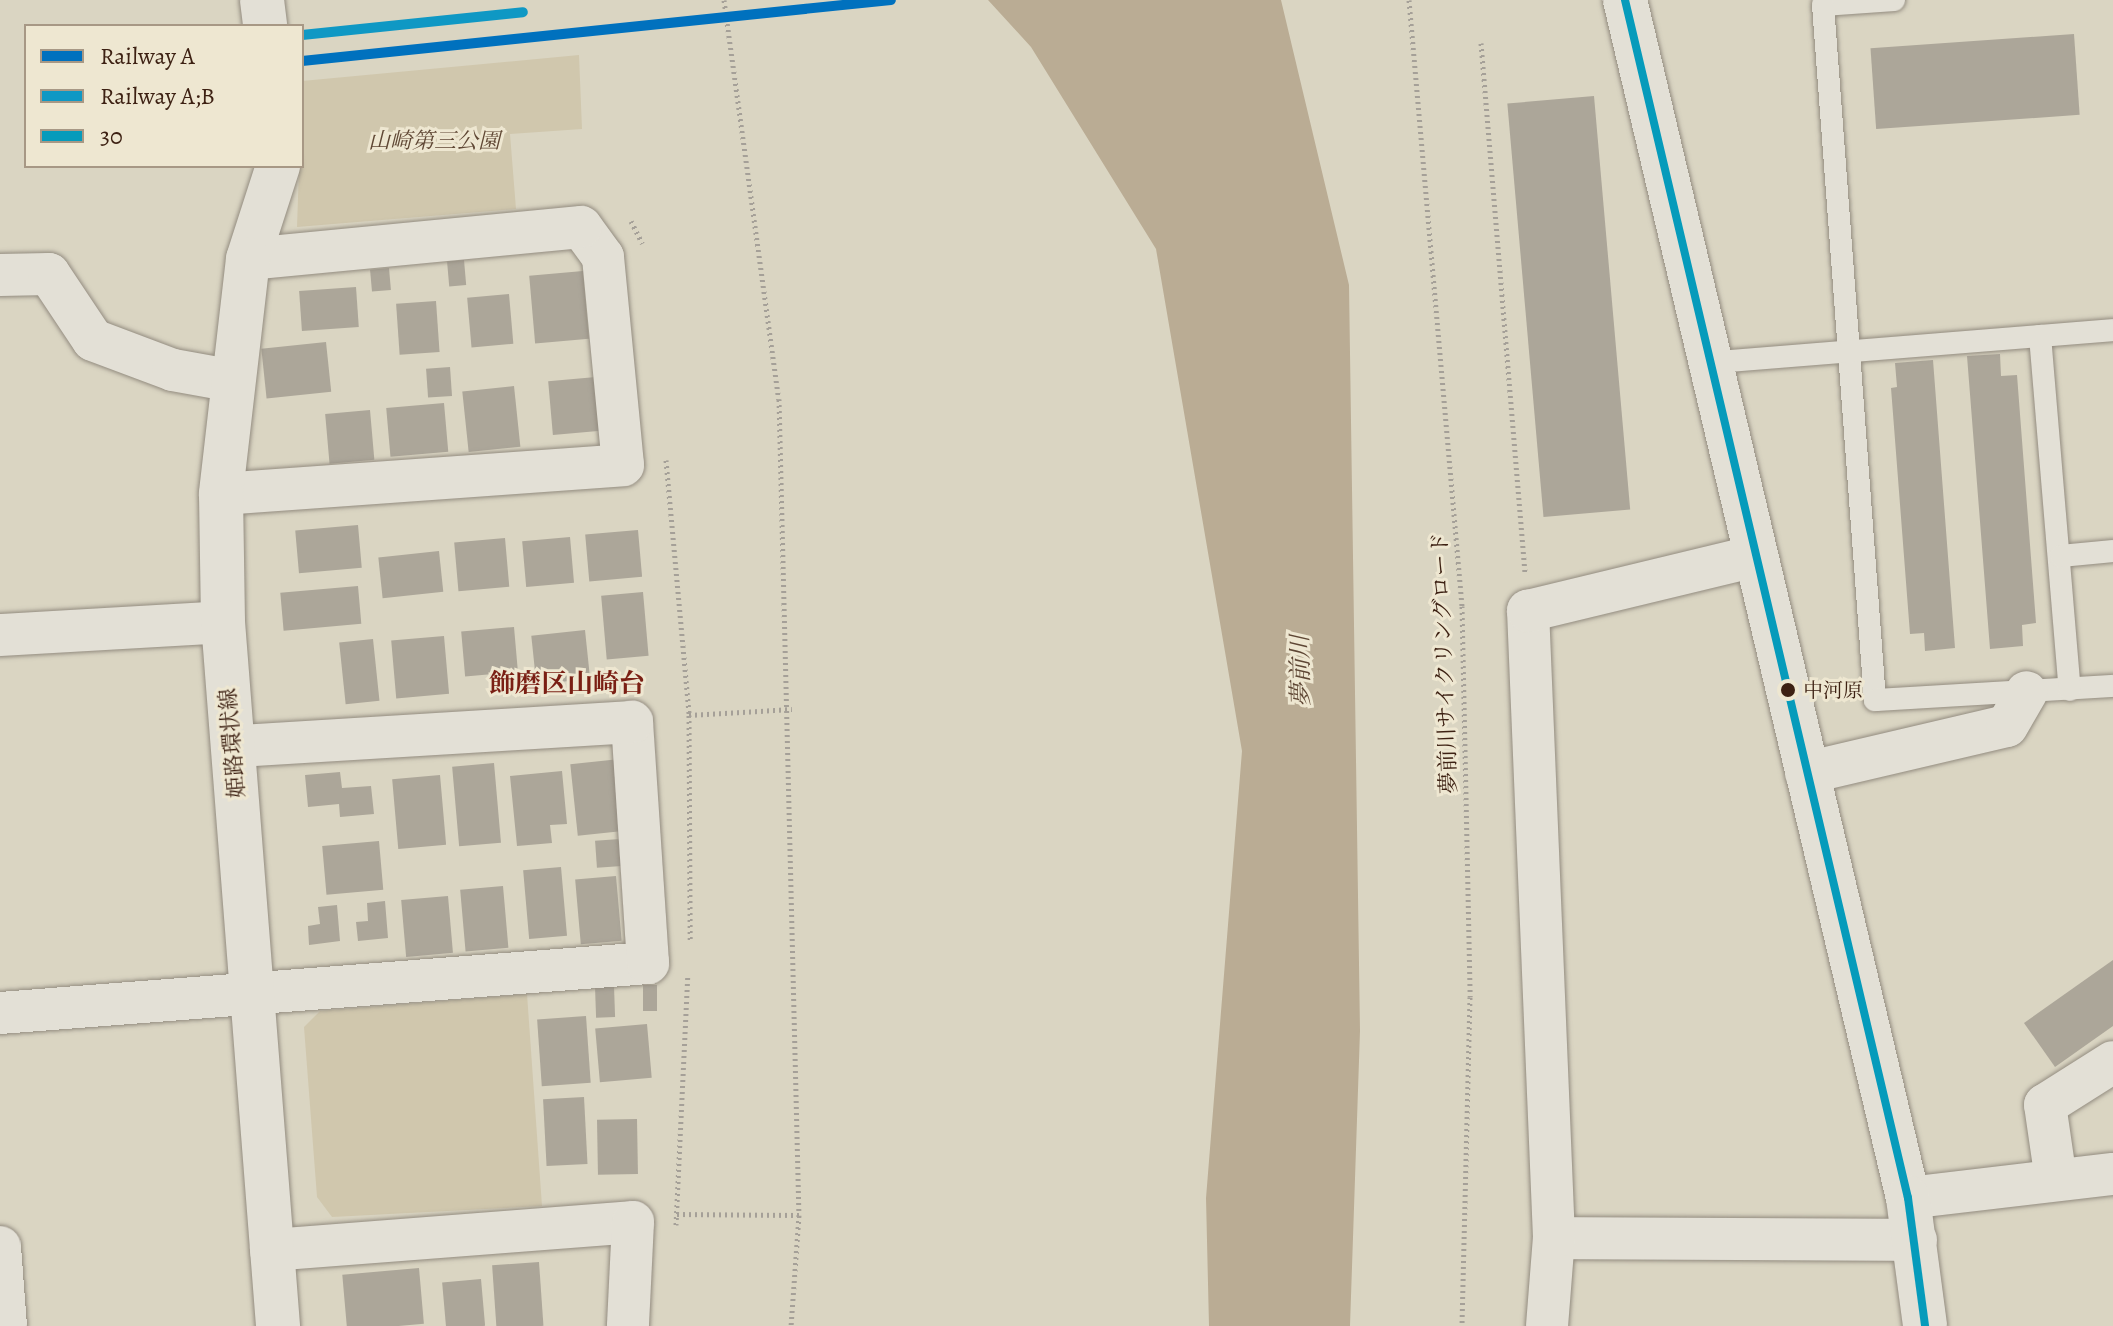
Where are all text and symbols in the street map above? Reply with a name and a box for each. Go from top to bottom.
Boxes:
legend [24,24,304,168]
text: Railway A [100,40,195,72]
text: Railway A;B [100,80,215,112]
text: 30 [100,120,123,152]
park label: 山崎第三公園 [368,129,500,155]
street label: 夢前川サイクリングロード [1427,531,1463,795]
water label: 夢前川 [1286,635,1316,707]
district label: 飾磨区山崎台 [489,668,645,700]
place label: 中河原 [1803,678,1863,702]
marker: 中河原 [1780,682,1796,698]
street label: 姫路環状線 [215,687,251,799]

